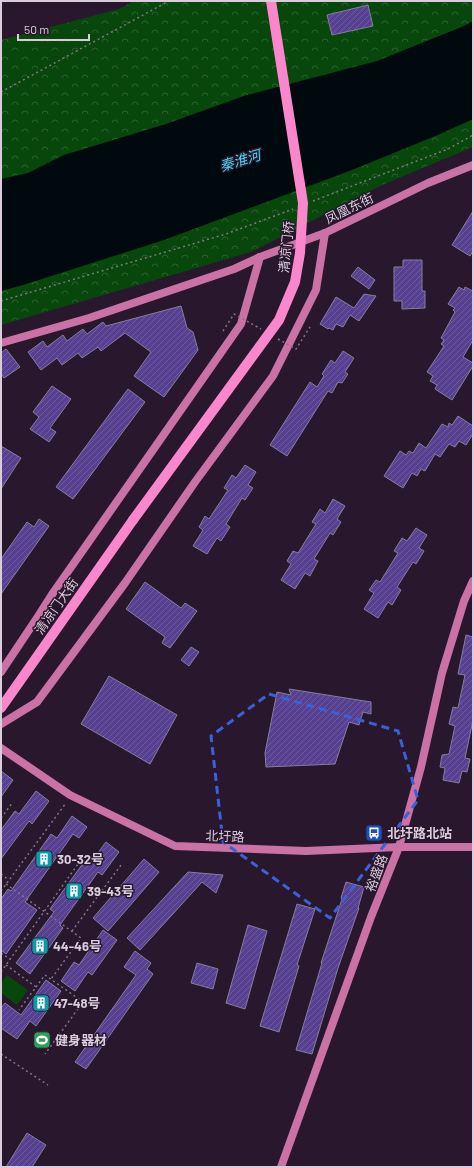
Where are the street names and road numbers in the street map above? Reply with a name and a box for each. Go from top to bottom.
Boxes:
street label: 凤凰东街 [322,189,376,227]
street label: 清凉门桥 [275,220,297,274]
street label: 清凉门大街 [31,575,81,637]
street label: 北圩路 [205,827,245,845]
street label: 裕盛路 [362,852,390,894]

